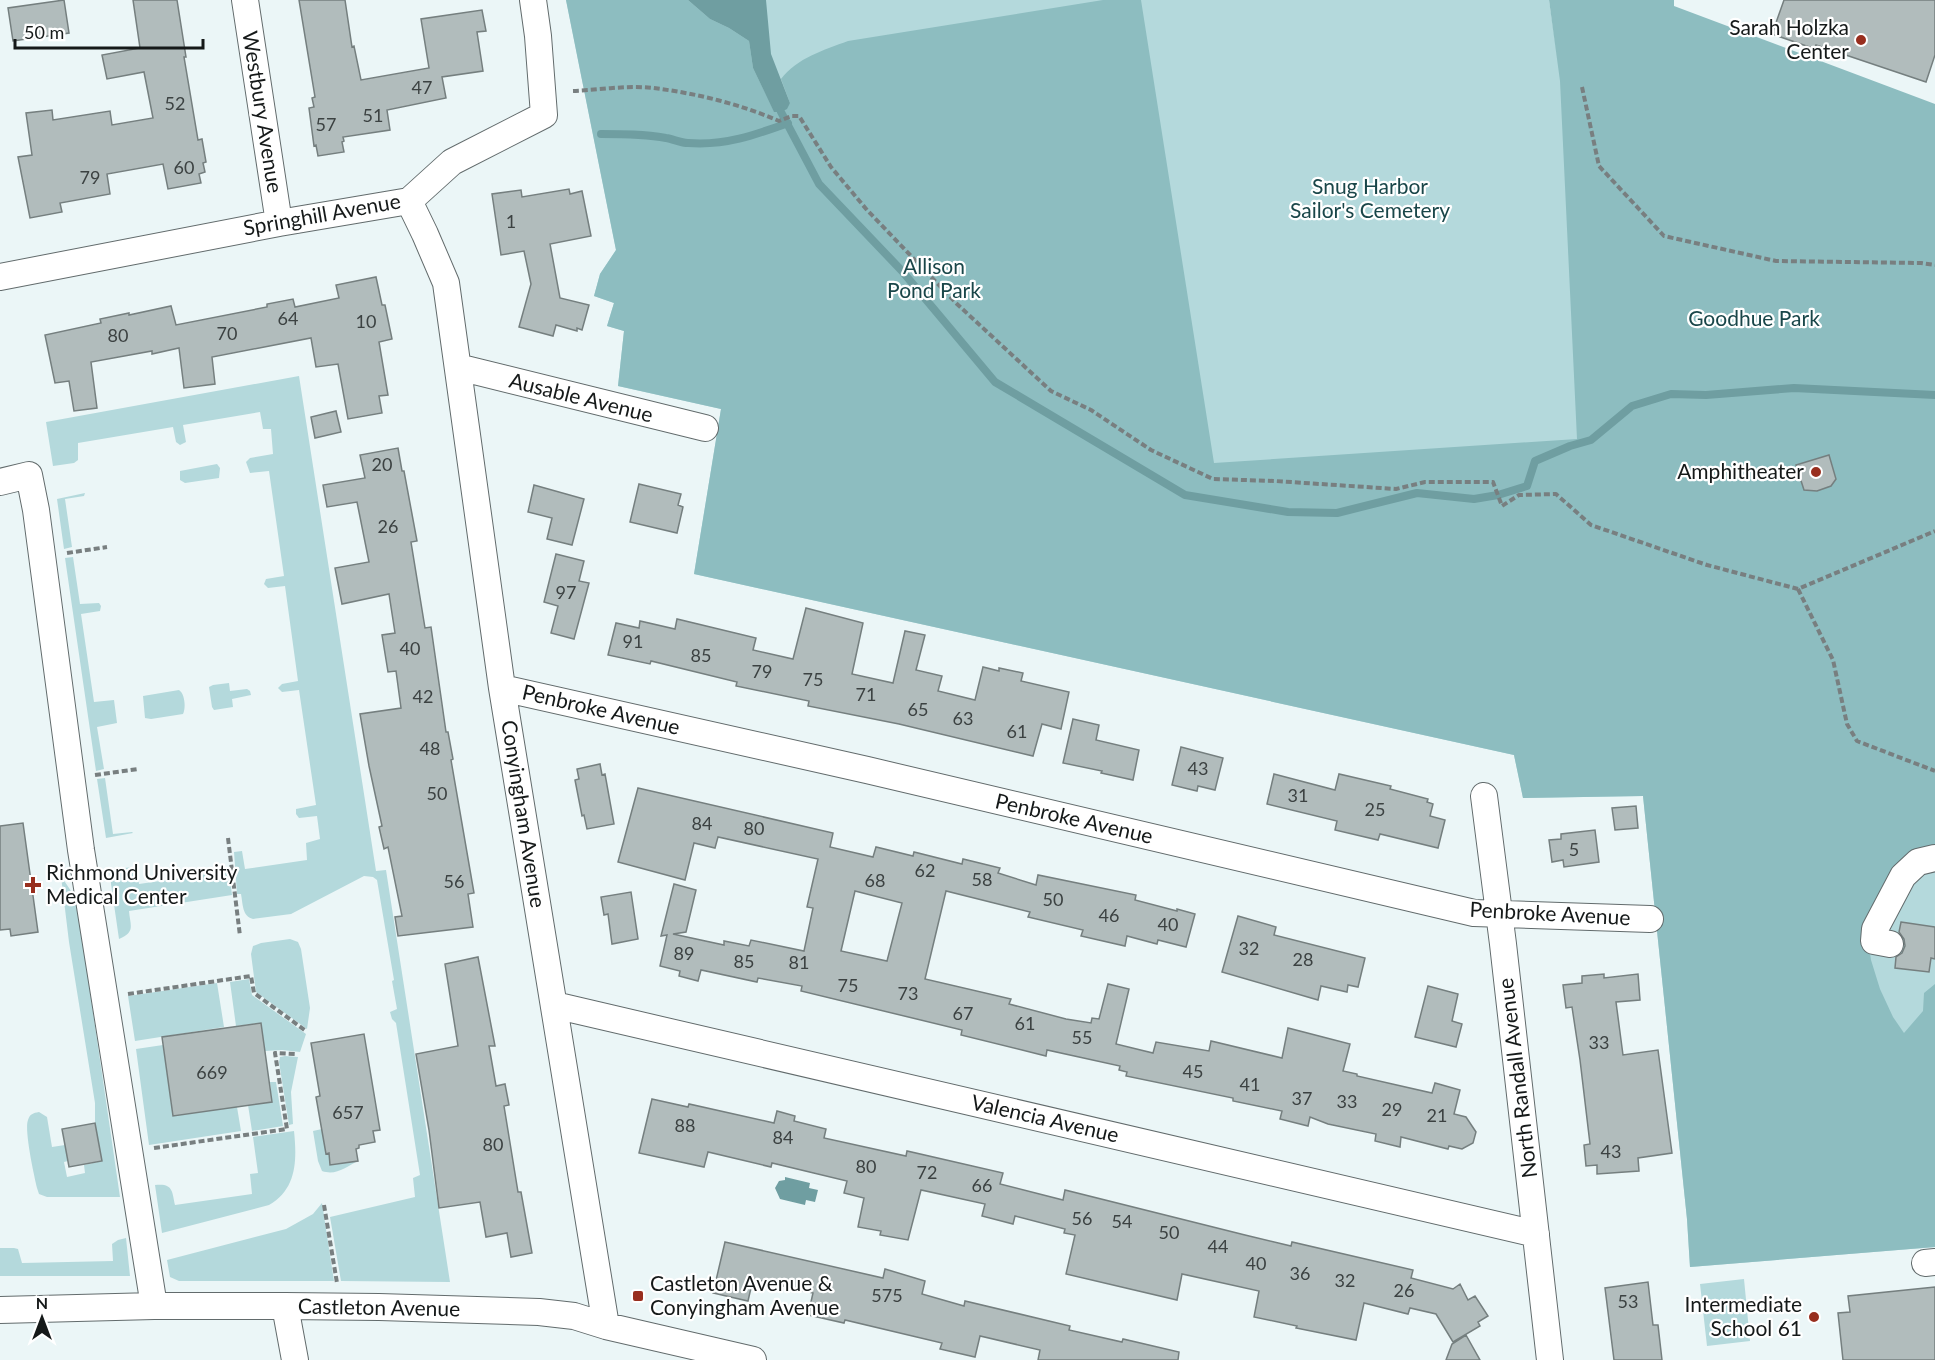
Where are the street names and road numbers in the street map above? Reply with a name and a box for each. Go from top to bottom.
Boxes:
street label: Westbury Avenue [238,29,289,195]
street label: Springhill Avenue [241,187,402,240]
street label: Ausable Avenue [507,367,656,426]
street label: Penbroke Avenue [520,678,683,739]
street label: Conyingham Avenue [497,718,552,909]
street label: Penbroke Avenue [993,787,1156,848]
street label: Penbroke Avenue [1469,896,1631,929]
street label: North Randall Avenue [1492,977,1541,1180]
street label: Valencia Avenue [969,1088,1122,1147]
street label: Castleton Avenue [298,1293,460,1320]

